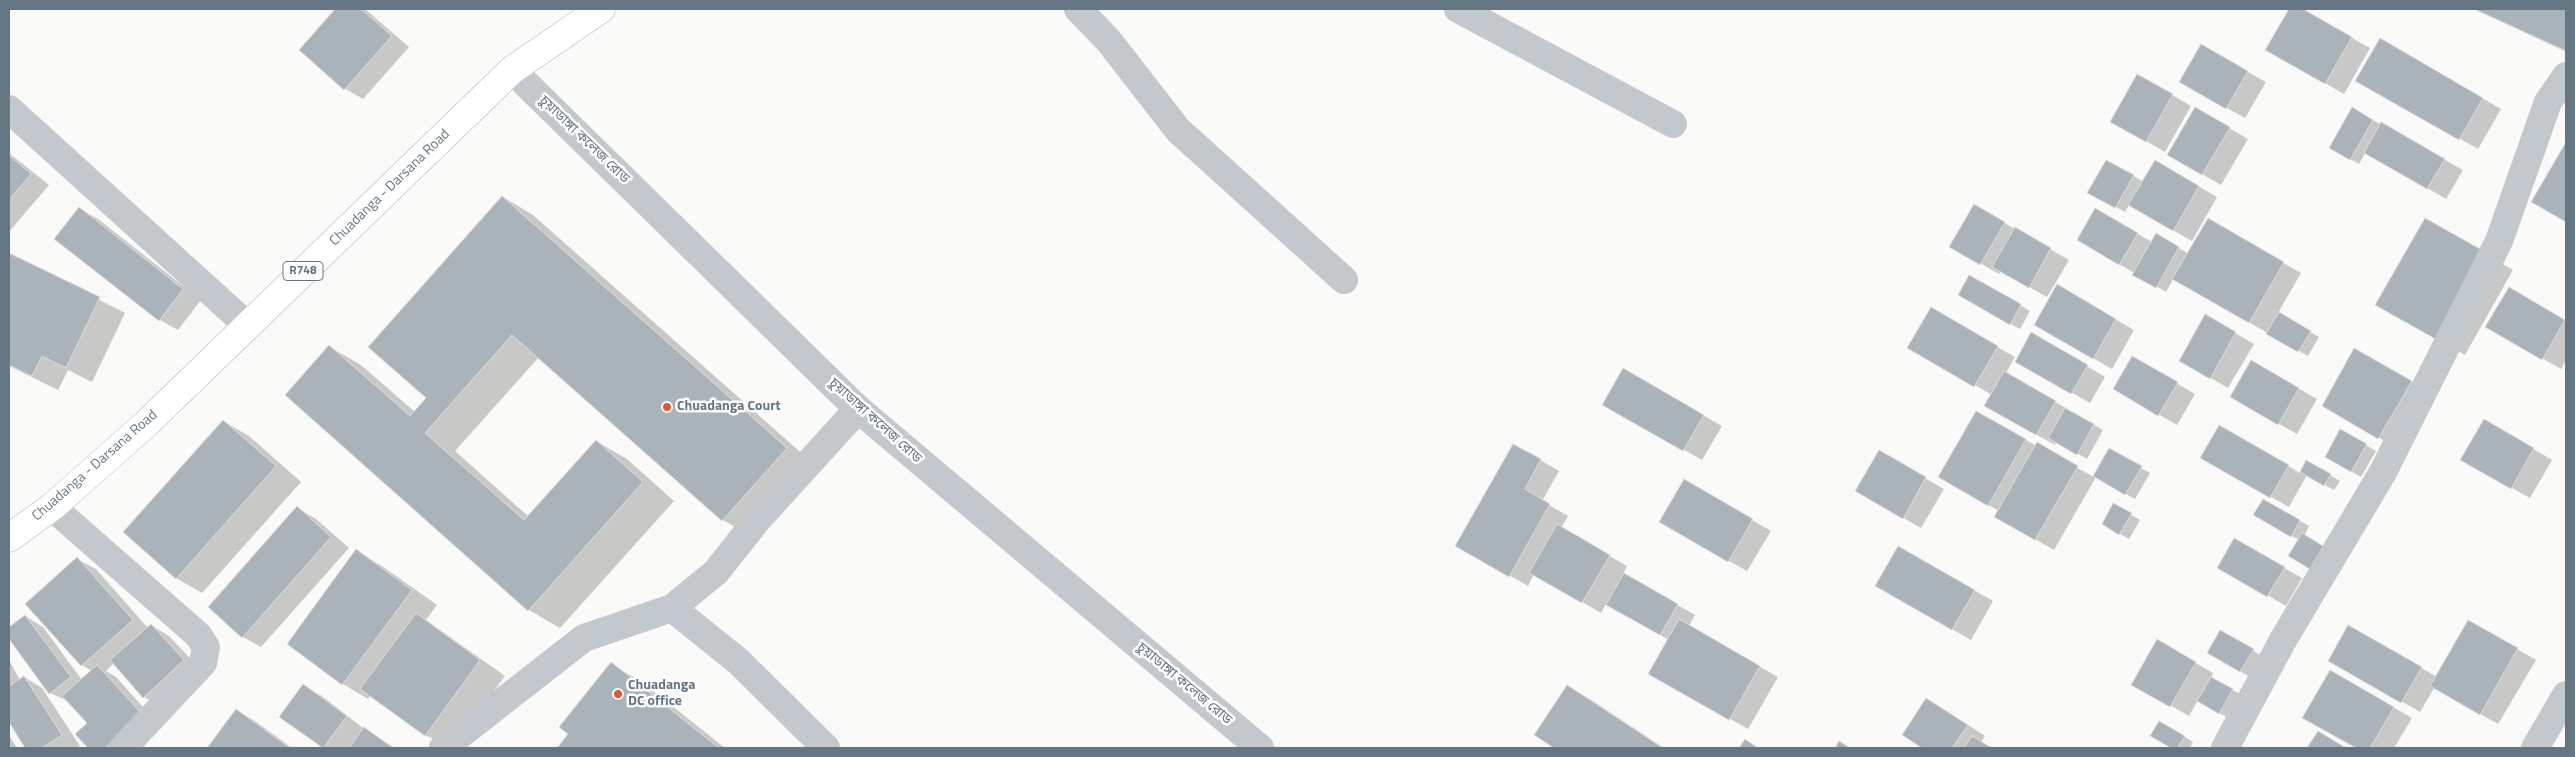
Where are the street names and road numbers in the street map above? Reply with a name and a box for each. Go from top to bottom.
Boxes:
street label: চুয়াডাঙ্গা কলেজ রোড [535,93,633,187]
street label: Chuadanga - Darsana Road [326,126,454,250]
road number: R748 [283,262,323,280]
street label: চুয়াডাঙ্গা কলেজ রোড [825,375,925,467]
street label: Chuadanga - Darsana Road [29,407,161,525]
street label: চুয়াডাঙ্গা কলেজ রোড [1133,639,1235,729]

